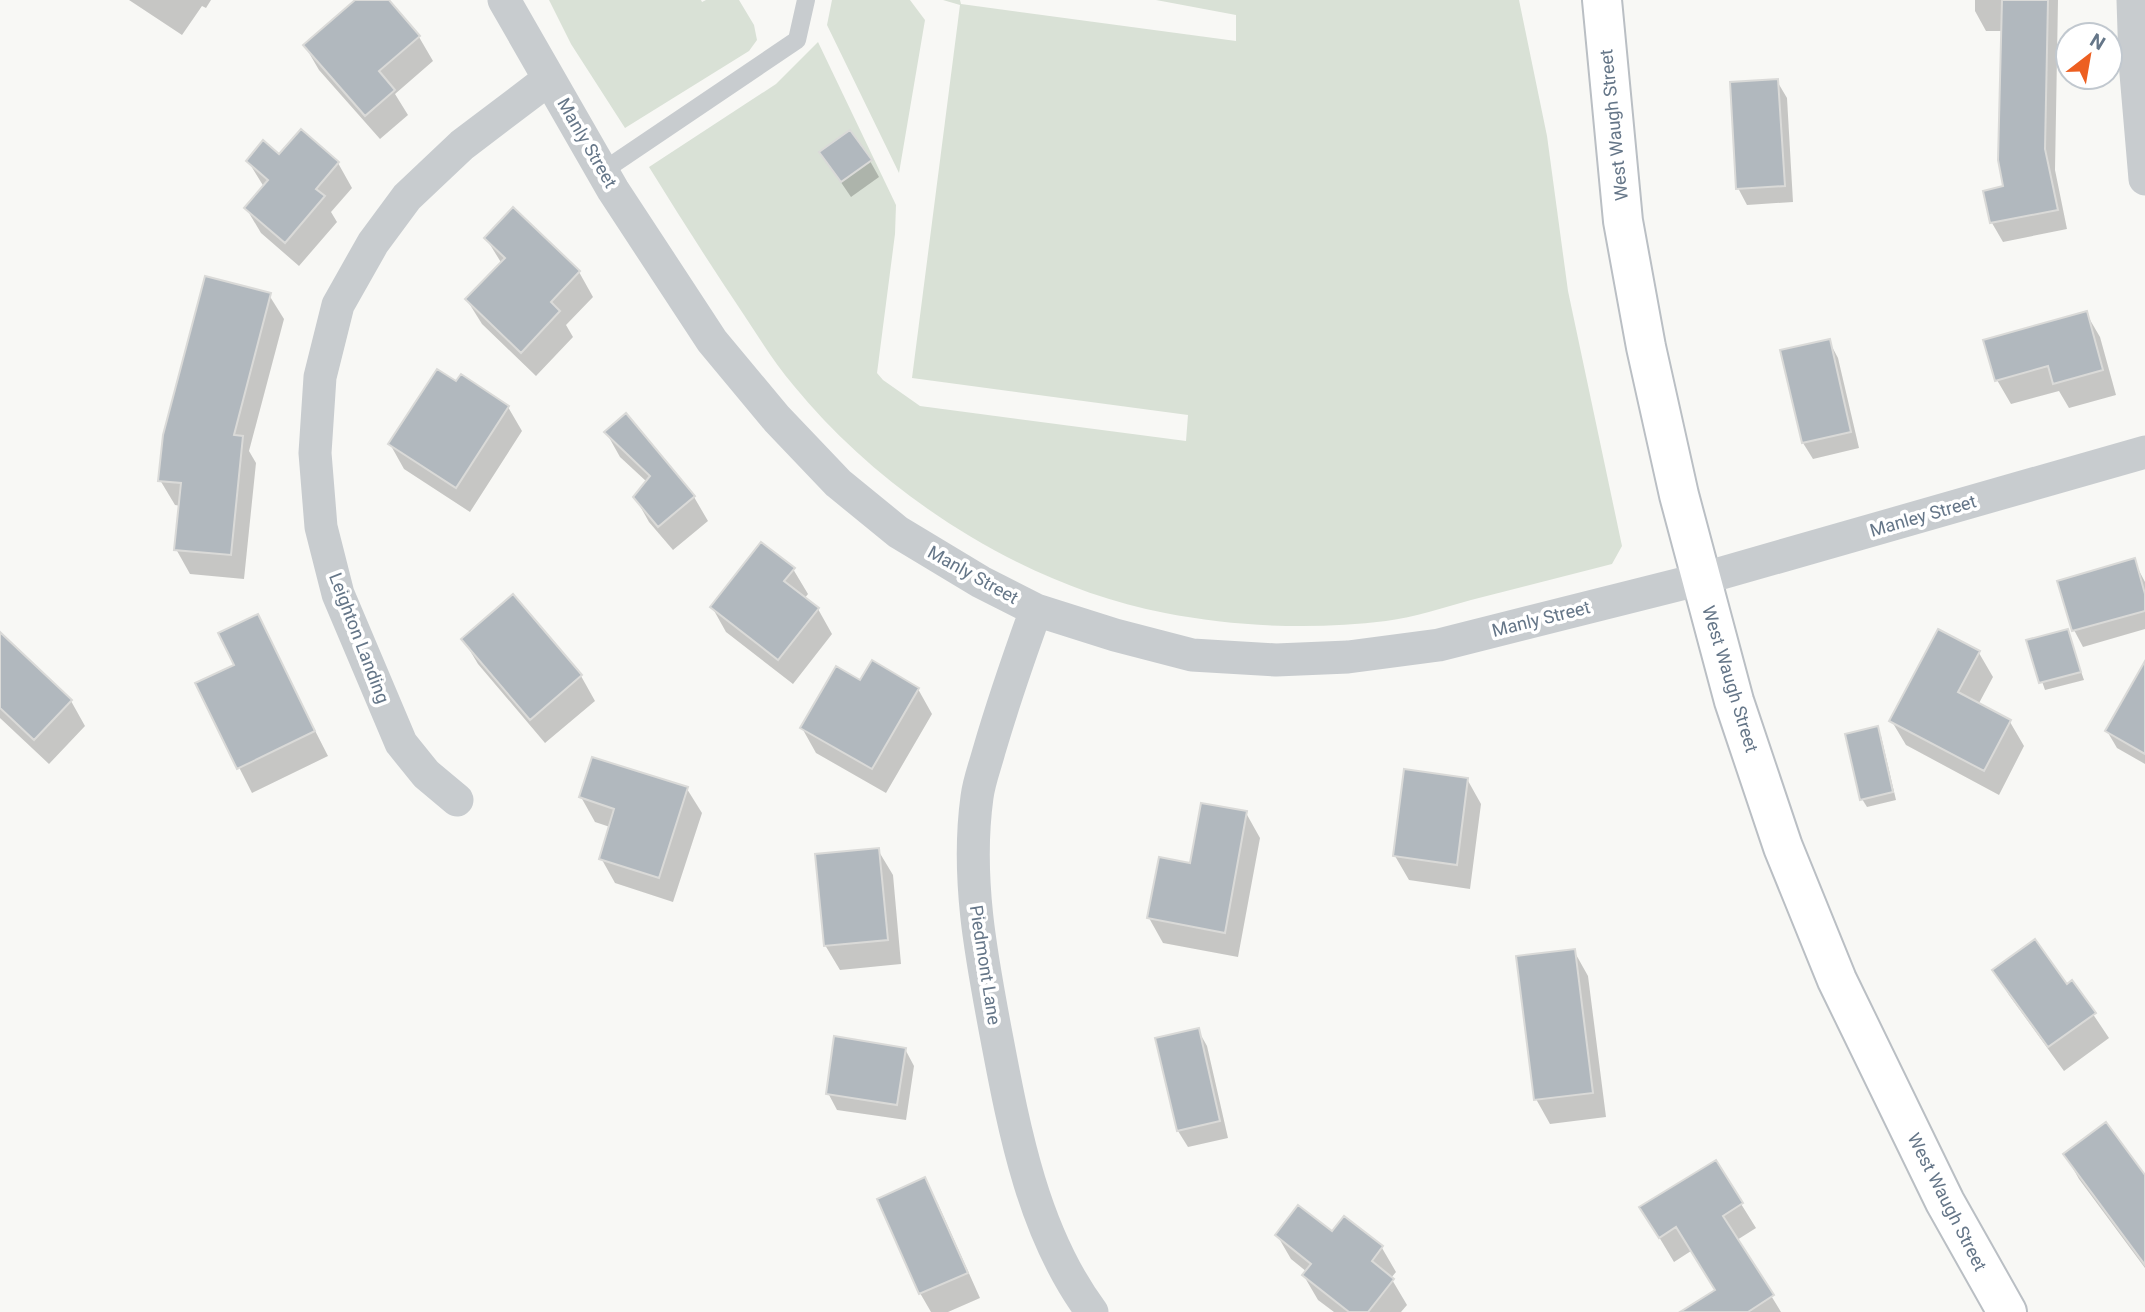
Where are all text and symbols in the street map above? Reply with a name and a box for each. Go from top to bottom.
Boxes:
north arrow [2054,21,2124,91]
text: N [2086,29,2109,55]
street label: West Waugh Street [1595,48,1632,202]
street label: Manly Street [553,94,622,192]
street label: Manley Street [1867,490,1979,541]
street label: Manly Street [924,541,1022,608]
street label: Leighton Landing [325,570,394,706]
street label: Manly Street [1490,596,1592,641]
street label: West Waugh Street [1698,603,1763,755]
street label: Piedmont Lane [966,904,1005,1026]
street label: West Waugh Street [1904,1129,1991,1274]

